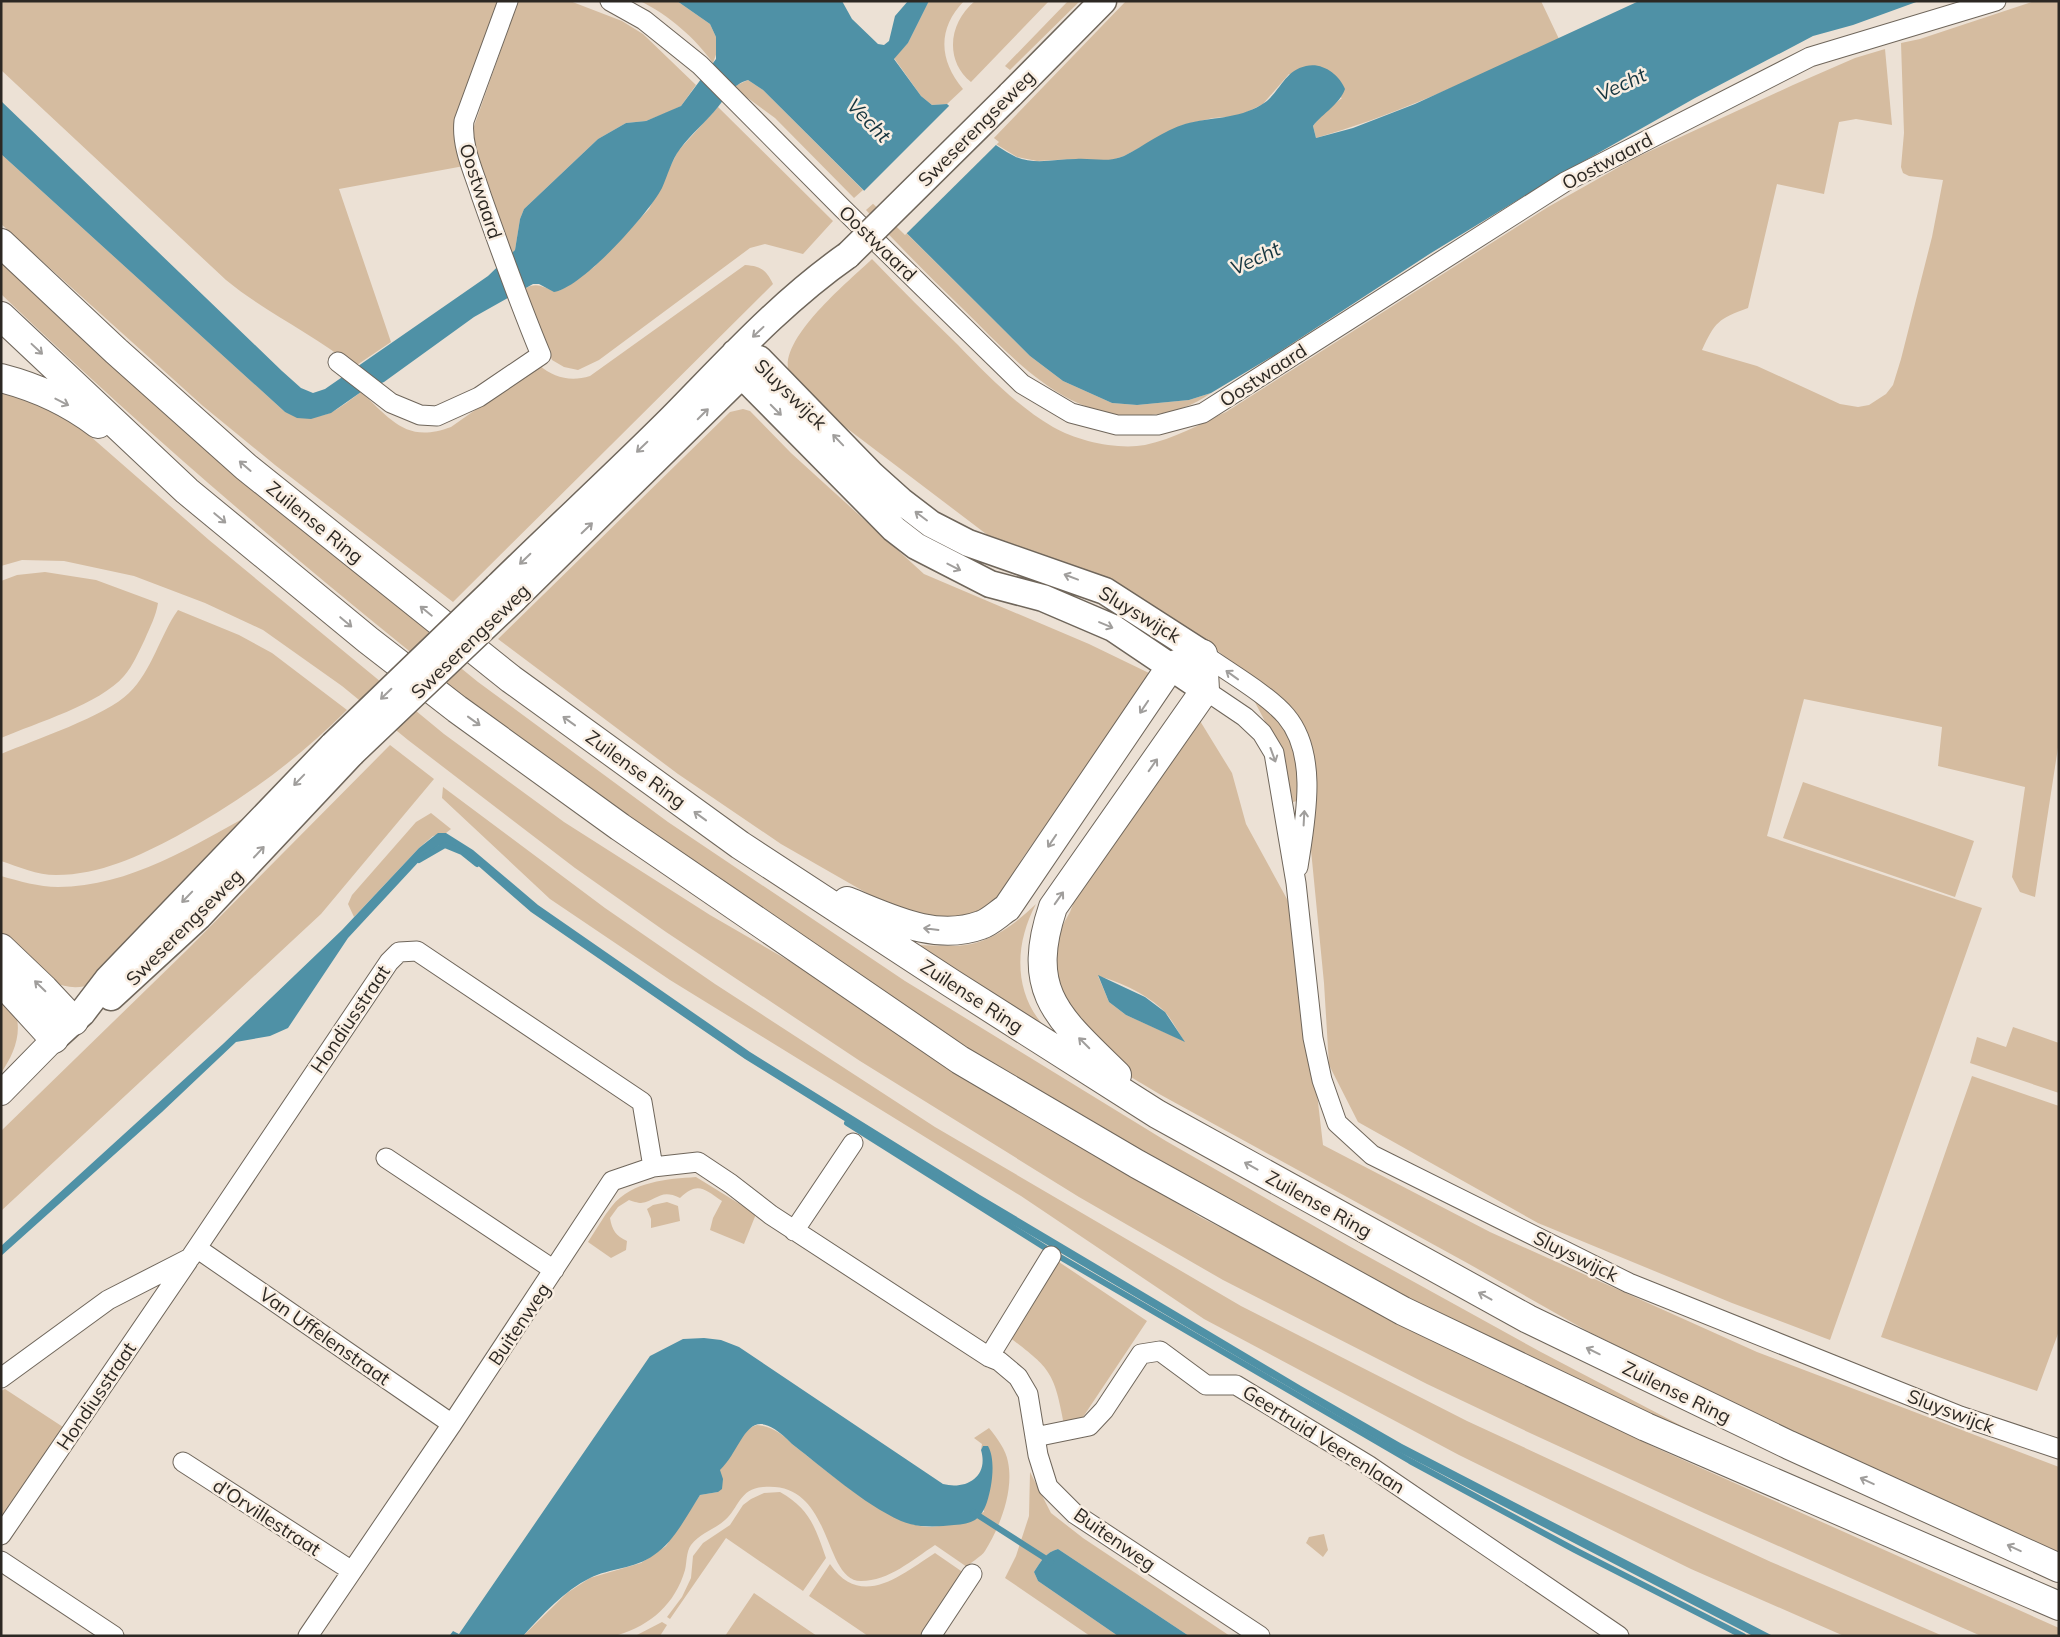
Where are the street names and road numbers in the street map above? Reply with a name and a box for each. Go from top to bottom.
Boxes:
street label: Sweserengseweg [912,64,1040,192]
street label: Oostwaard [1558,127,1656,195]
street label: Oostwaard [454,140,508,242]
street label: Oostwaard [834,200,922,286]
street label: Oostwaard [1215,338,1311,412]
street label: Sluyswijck [750,354,832,434]
street label: Zuilense Ring [262,476,368,568]
street label: Sweserengseweg [406,578,534,704]
street label: Sluyswijck [1095,580,1185,648]
street label: Zuilense Ring [581,725,691,813]
street label: Sweserengseweg [120,863,248,991]
street label: Zuilense Ring [916,954,1028,1038]
street label: Hondiusstraat [305,960,395,1078]
street label: Zuilense Ring [1262,1165,1376,1243]
street label: Sluyswijck [1530,1225,1622,1287]
street label: Buitenweg [483,1278,555,1370]
street label: Van Uffelenstraat [255,1282,395,1390]
street label: Hondiusstraat [51,1337,141,1455]
street label: Zuilense Ring [1619,1355,1735,1429]
street label: Geertruid Veerenlaan [1238,1379,1410,1499]
street label: Sluyswijck [1904,1383,1998,1439]
street label: d'Orvillestraat [208,1473,326,1561]
street label: Buitenweg [1069,1502,1161,1576]

